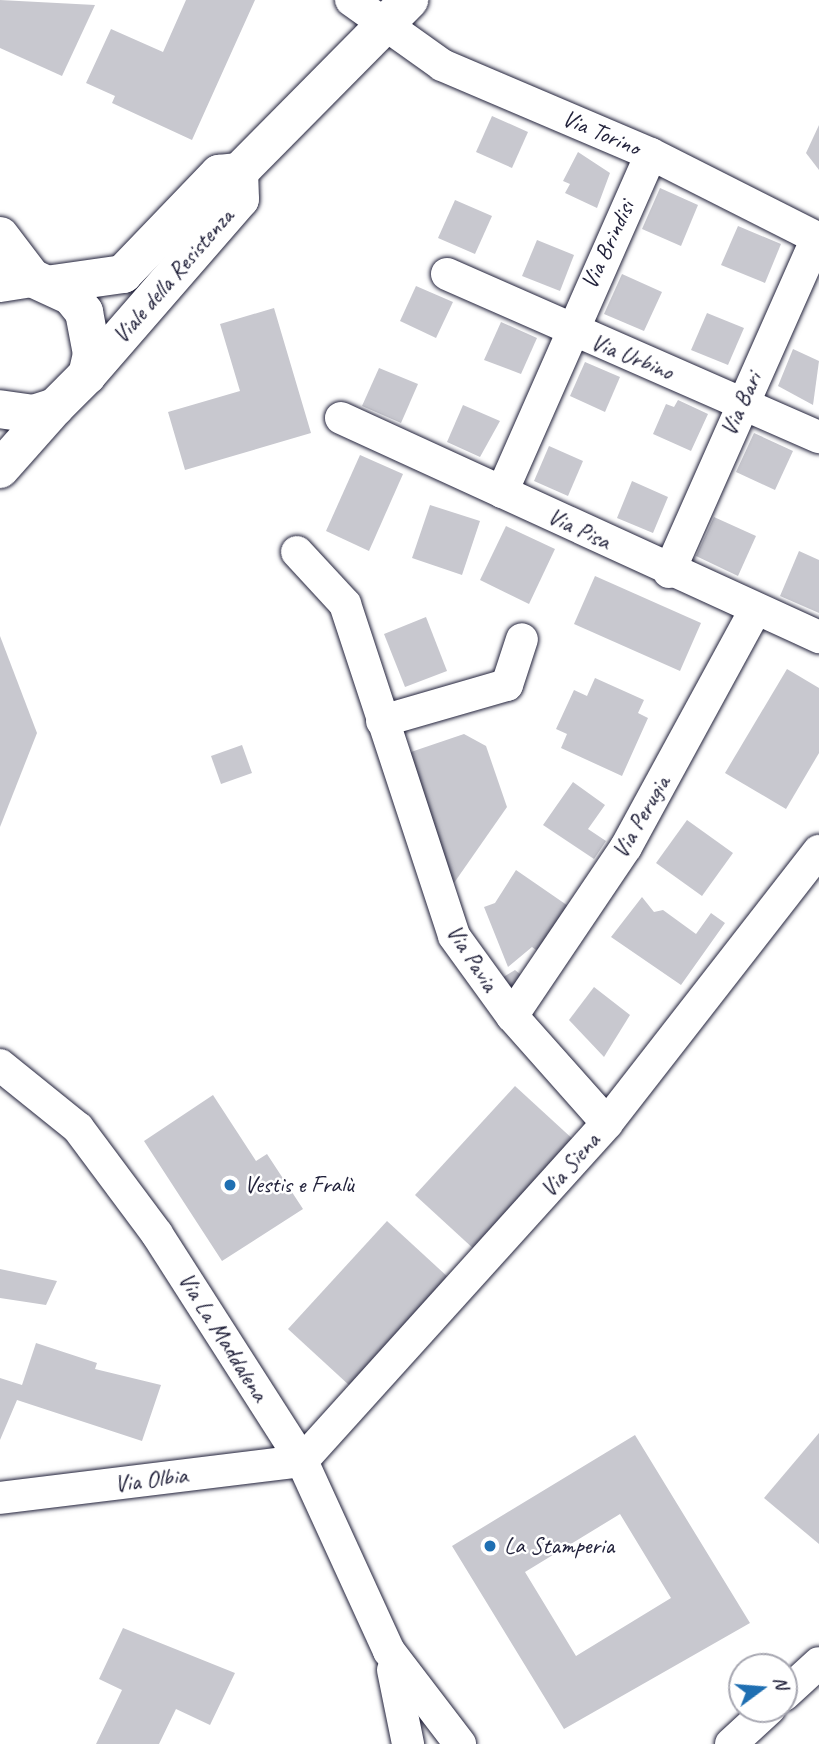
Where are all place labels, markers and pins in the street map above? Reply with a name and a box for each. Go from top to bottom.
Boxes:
place label: Vestis e Fralù [244,1171,354,1199]
marker: Vestis e Fralù [222,1177,238,1193]
place label: La Stamperia [504,1532,616,1560]
marker: La Stamperia [482,1538,498,1554]

